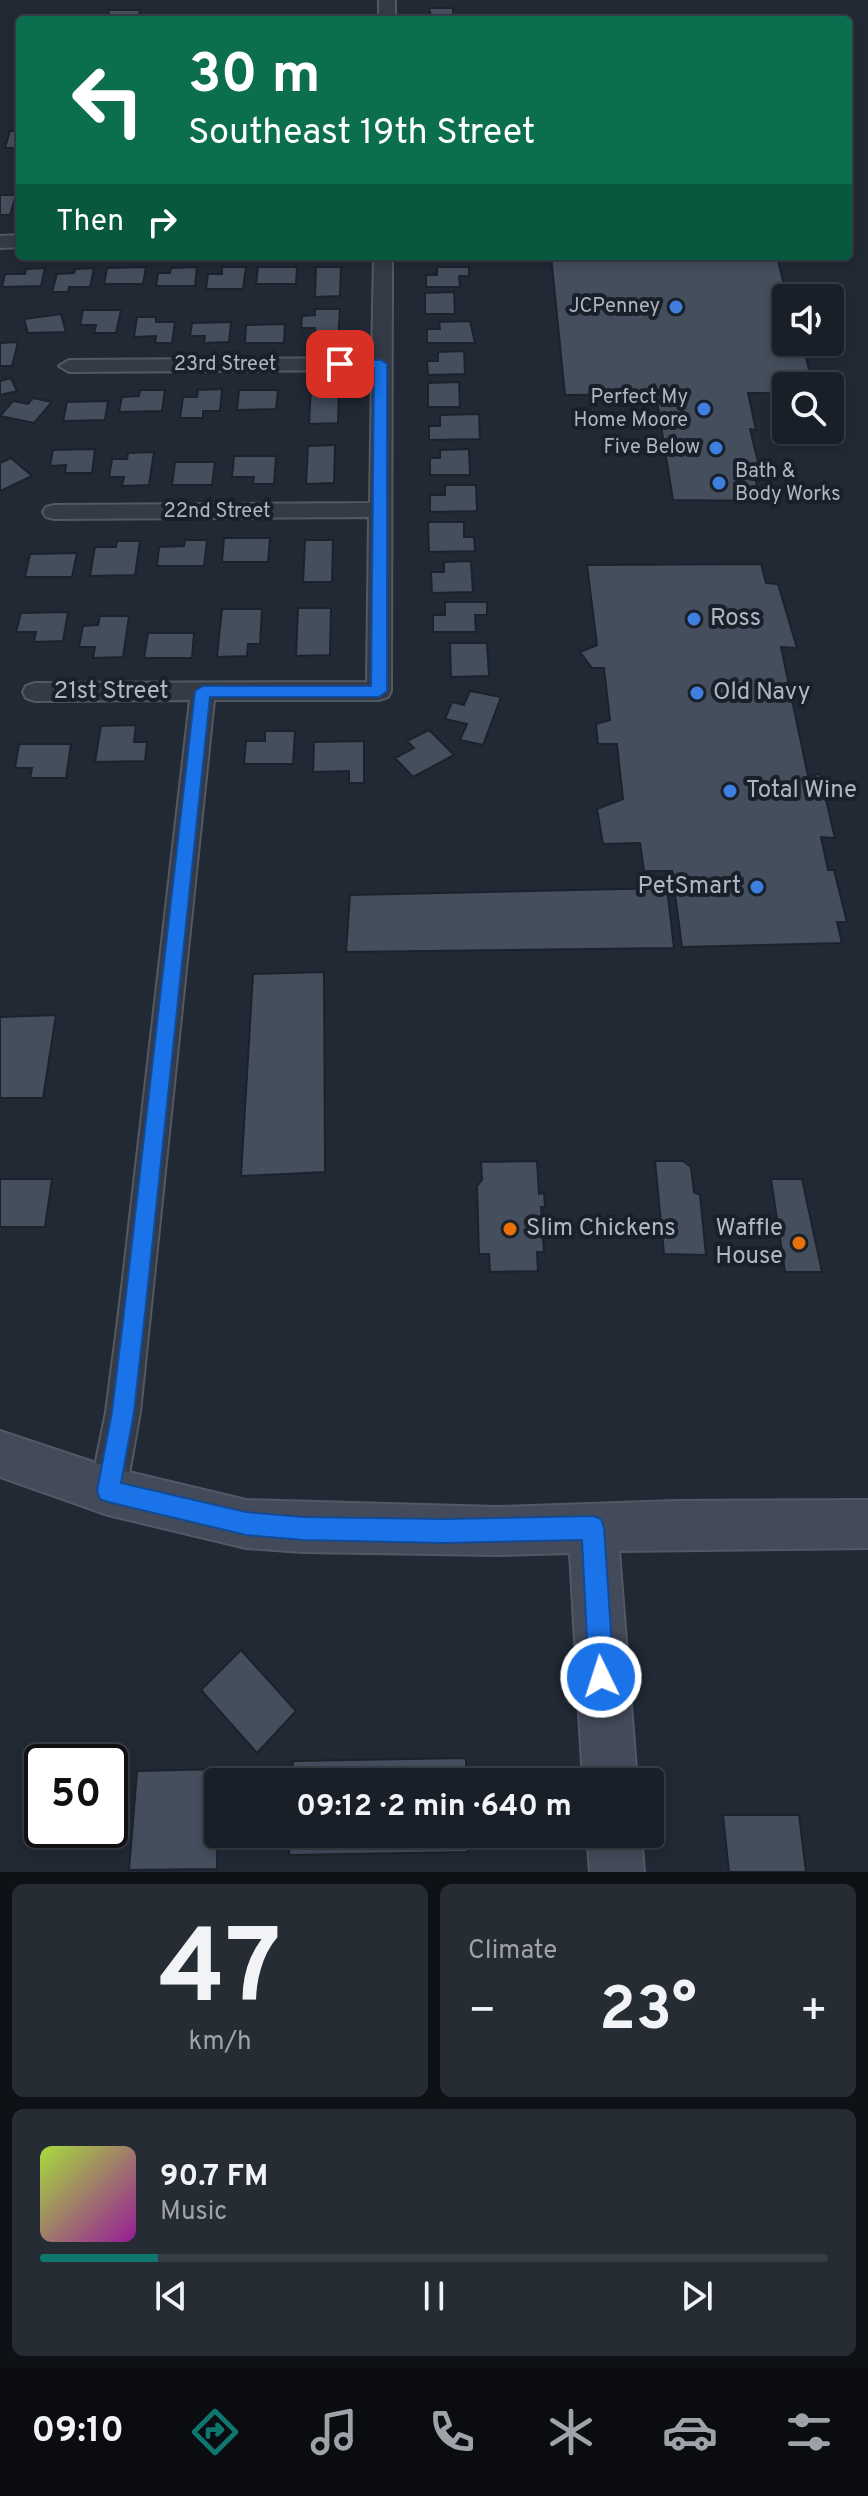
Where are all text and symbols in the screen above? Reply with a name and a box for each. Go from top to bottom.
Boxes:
text: 30 m [188,42,321,112]
icon: left [56,48,160,152]
text: Southeast 19th Street [188,111,535,157]
icon: right [140,200,184,244]
text: Then [56,204,124,241]
map controls [772,284,844,444]
button: sound [772,284,844,356]
place label: JCPenney [569,294,660,320]
marker: JCPenney [667,298,685,316]
pin [306,330,374,398]
icon: arrive [318,342,362,386]
street label: 23rd Street [174,352,276,378]
button: search [772,372,844,444]
place label: Perfect My Home Moore [574,385,688,434]
marker: Perfect My Home Moore [695,400,713,418]
place label: Five Below [604,435,700,461]
marker: Five Below [707,439,725,457]
place label: Bath & Body Works [735,459,841,508]
marker: Bath & Body Works [710,474,728,492]
street label: 22nd Street [163,499,271,525]
place label: Ross [710,604,761,634]
marker: Ross [685,610,703,628]
street label: 21st Street [54,677,168,707]
place label: Old Navy [713,678,810,708]
marker: Old Navy [688,684,706,702]
place label: Total Wine [746,776,857,806]
marker: Total Wine [721,782,739,800]
place label: PetSmart [638,872,741,902]
marker: PetSmart [748,878,766,896]
place label: Slim Chickens [526,1214,676,1244]
place label: Waffle House [715,1214,783,1272]
marker: Slim Chickens [501,1220,519,1238]
marker: Waffle House [790,1234,808,1252]
position arrow [559,1635,643,1719]
speed limit sign: 50 [24,1744,128,1848]
text: 09:12 · 2 min · 640 m [296,1789,572,1826]
text: 47 [159,1908,281,2040]
text: Climate [468,1935,557,1968]
text: 23° [599,1975,697,2051]
text: − [468,1985,496,2041]
text: + [800,1985,828,2041]
text: km/h [188,2026,252,2059]
text: 90.7 FM [160,2159,268,2196]
text: Music [160,2196,227,2229]
icon: previous [149,2274,193,2318]
icon: pause [412,2274,456,2318]
icon: next [675,2274,719,2318]
icon: directions [187,2404,243,2460]
icon: music [306,2404,362,2460]
icon: phone [424,2404,480,2460]
icon: climate [543,2404,599,2460]
icon: car [662,2404,718,2460]
icon: filters [781,2404,837,2460]
text: 09:10 [31,2409,124,2455]

